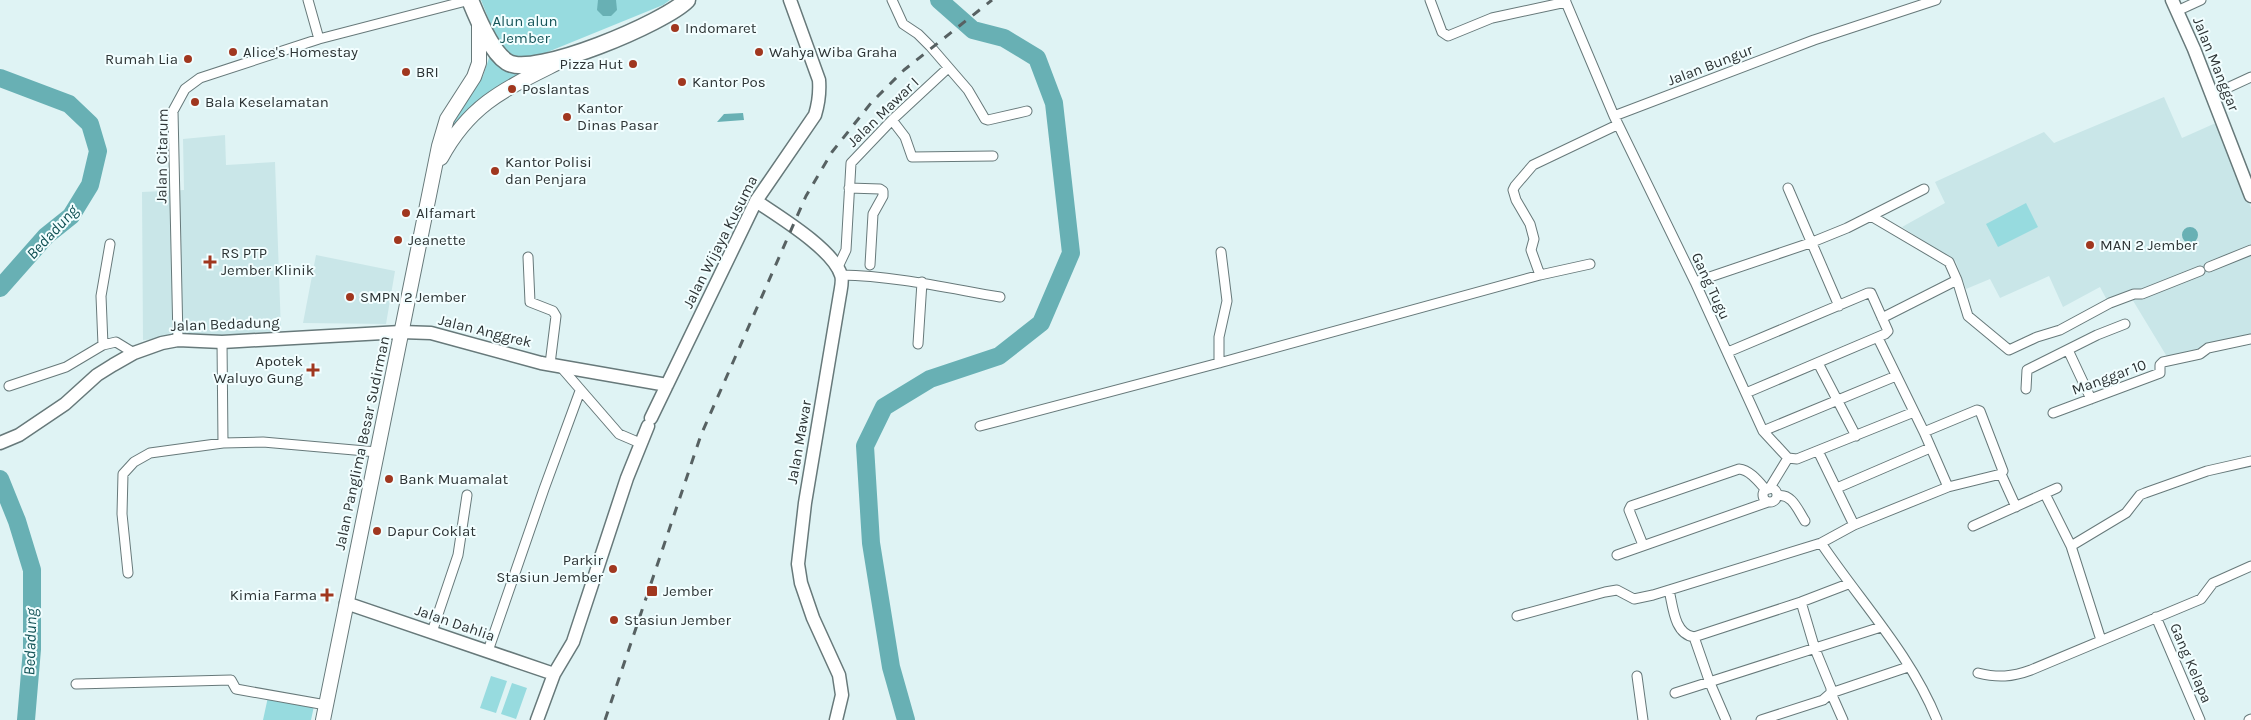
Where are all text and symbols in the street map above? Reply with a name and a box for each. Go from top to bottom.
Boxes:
park label: Alun alun Jember [492,12,558,47]
street label: Jalan Manggar [2189,14,2243,114]
place label: Indomaret [685,19,757,37]
marker: Indomaret [669,22,681,34]
street label: Jalan Bungur [1665,40,1756,89]
place label: Alice's Homestay [243,43,358,61]
place label: Wahya Wiba Graha [769,43,897,61]
marker: Alice's Homestay [227,46,239,58]
marker: Wahya Wiba Graha [753,46,765,58]
place label: Rumah Lia [105,50,178,68]
marker: Rumah Lia [182,53,194,65]
place label: Pizza Hut [559,55,623,73]
marker: Pizza Hut [627,58,639,70]
place label: BRI [416,63,439,81]
marker: BRI [400,66,412,78]
place label: Kantor Pos [692,73,766,91]
street label: Jalan Mawar I [843,73,923,151]
marker: Kantor Pos [676,76,688,88]
place label: Poslantas [522,80,590,98]
marker: Poslantas [506,83,518,95]
place label: Bala Keselamatan [205,93,329,111]
marker: Bala Keselamatan [189,96,201,108]
place label: Kantor Dinas Pasar [577,99,659,134]
street label: Jalan Citarum [152,108,172,204]
marker: Kantor Dinas Pasar [561,111,573,123]
place label: Kantor Polisi dan Penjara [505,153,592,188]
marker: Kantor Polisi dan Penjara [489,165,501,177]
street label: Jalan Wijaya Kusuma [679,173,761,311]
water label: Bedadung [22,200,82,263]
place label: Alfamart [416,204,476,222]
marker: Alfamart [400,207,412,219]
place label: Jeanette [408,231,466,249]
marker: Jeanette [392,234,404,246]
place label: MAN 2 Jember [2100,236,2198,254]
marker: MAN 2 Jember [2084,239,2096,251]
place label: RS PTP Jember Klinik [221,244,314,279]
street label: Gang Tugu [1688,250,1734,322]
marker: RS PTP Jember Klinik [203,255,217,269]
place label: SMPN 2 Jember [360,288,467,306]
marker: SMPN 2 Jember [344,291,356,303]
street label: Jalan Anggrek [436,311,534,351]
street label: Jalan Bedadung [170,313,280,335]
street label: Jalan Panglima Besar Sudirman [330,334,394,552]
place label: Apotek Waluyo Gung [214,352,304,387]
street label: Manggar 10 [2069,355,2149,399]
marker: Apotek Waluyo Gung [307,364,319,376]
street label: Jalan Mawar [783,398,815,485]
place label: Bank Muamalat [399,470,508,488]
marker: Bank Muamalat [383,473,395,485]
place label: Dapur Coklat [387,522,476,540]
marker: Dapur Coklat [371,525,383,537]
place label: Parkir Stasiun Jember [496,551,604,586]
marker: Parkir Stasiun Jember [607,563,619,575]
place label: Jember [663,582,713,600]
marker: Jember [645,584,659,598]
place label: Kimia Farma [230,586,317,604]
marker: Kimia Farma [321,589,333,601]
street label: Jalan Dahlia [413,601,497,645]
water label: Bedadung [19,607,41,676]
place label: Stasiun Jember [624,611,731,629]
marker: Stasiun Jember [608,614,620,626]
street label: Gang Kelapa [2166,620,2216,706]

